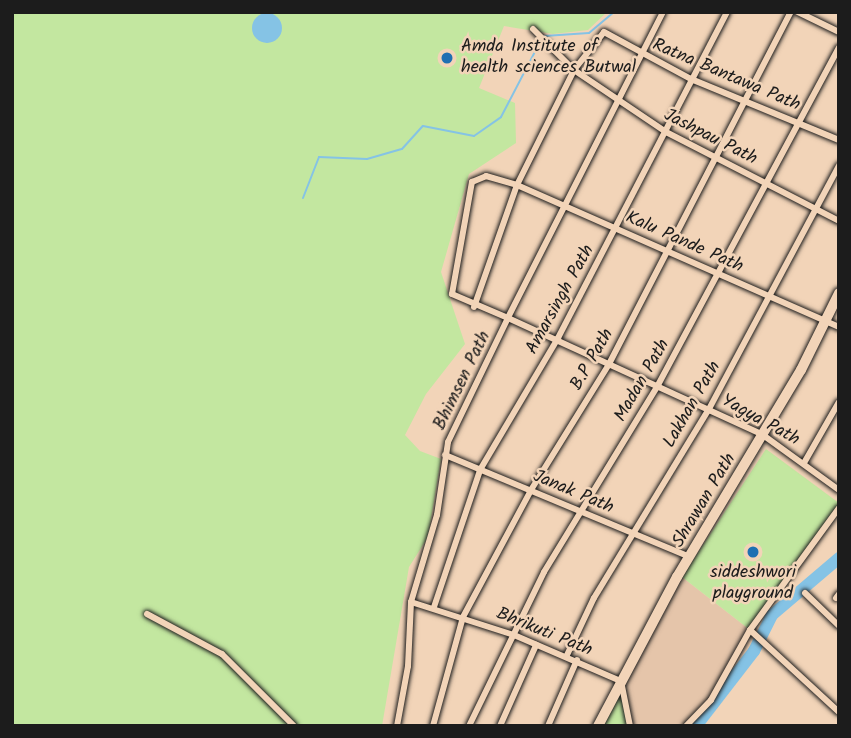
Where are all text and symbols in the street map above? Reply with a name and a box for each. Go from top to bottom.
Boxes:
street label: Ratna Bantawa Path [649,35,803,117]
place label: Amda Institute of health sciences Butwal [461,37,636,80]
marker: Amda Institute of health sciences Butwal [439,50,455,66]
street label: Jashpau Path [660,105,760,171]
street label: Kalu Pande Path [622,207,746,279]
street label: Amarsingh Path [522,242,600,358]
street label: B.P Path [567,325,619,395]
street label: Bhimsen Path [430,328,496,434]
street label: Madan Path [611,336,675,426]
street label: Lakhan Path [660,358,726,452]
street label: Yagya Path [717,391,803,451]
street label: Shrawan Path [668,450,742,552]
street label: Janak Path [529,466,617,520]
marker: siddeshwori playground [745,544,761,560]
place label: siddeshwori playground [710,563,796,606]
street label: Bhrikuti Path [493,604,595,662]

